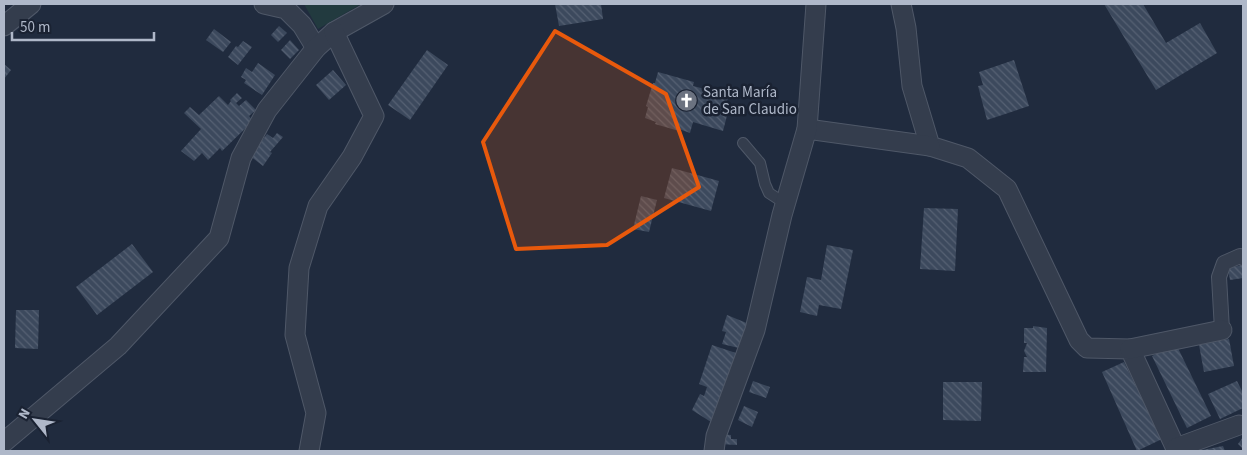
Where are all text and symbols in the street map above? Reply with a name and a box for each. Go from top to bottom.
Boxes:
scale bar [12,10,155,42]
text: 50 m [20,17,50,38]
place label: Santa María de San Claudio [703,82,797,120]
church icon: Santa María de San Claudio [675,89,699,113]
north arrow [10,395,60,445]
text: N [14,405,36,423]

